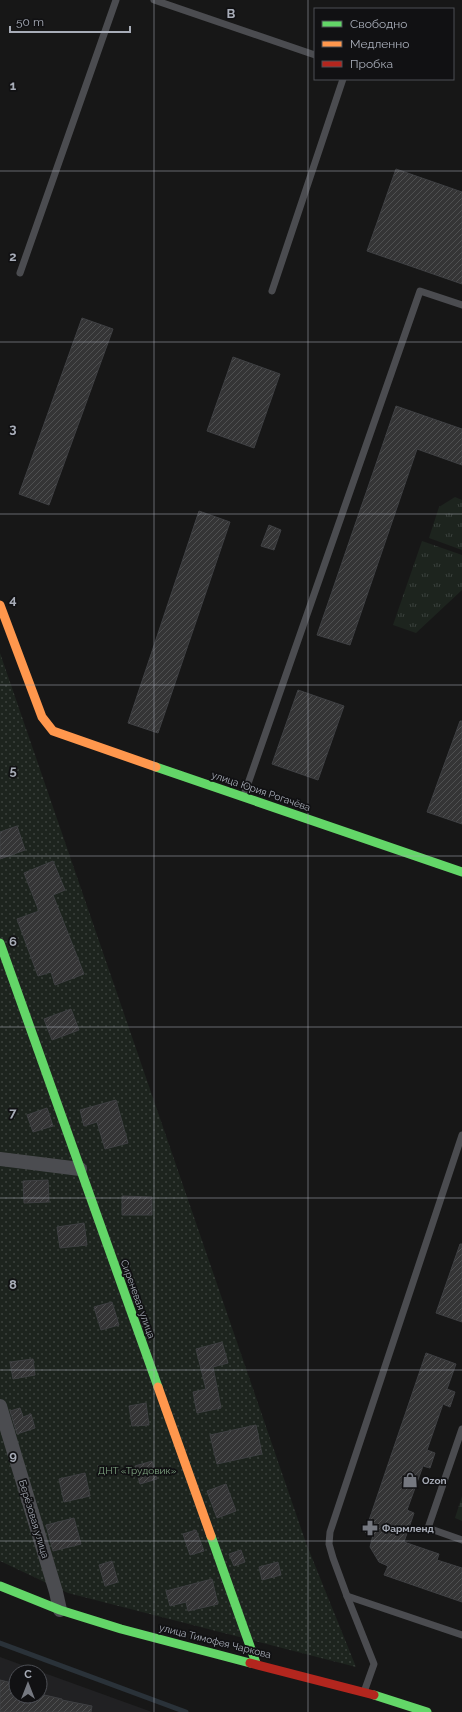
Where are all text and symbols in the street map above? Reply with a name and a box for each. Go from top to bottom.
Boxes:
text: B [227,6,236,21]
scale bar [10,8,130,34]
legend [314,8,454,80]
text: 50 m [16,15,44,29]
text: Свободно [350,17,407,31]
text: Медленно [350,37,409,51]
text: Пробка [350,57,393,71]
text: 1 [10,78,17,93]
text: 2 [9,249,17,264]
text: 3 [9,421,17,436]
text: 4 [9,592,17,607]
text: 5 [9,763,17,778]
street label: улица Юрия Рогачёва [210,769,312,813]
text: 6 [9,934,17,949]
text: 7 [9,1105,17,1120]
street label: Сиреневая улица [119,1258,157,1340]
text: 8 [9,1277,17,1292]
text: 9 [9,1448,17,1463]
park label: ДНТ «Трудовик» [98,1465,177,1476]
shop icon: Ozon [401,1471,419,1489]
place label: Ozon [422,1475,446,1486]
street label: Берёзовая улица [17,1478,51,1560]
pharmacy icon: Фармленд [361,1519,379,1537]
place label: Фармленд [382,1523,435,1534]
street label: улица Тимофея Чаркова [158,1622,272,1660]
north arrow [8,1664,48,1704]
text: С [24,1668,32,1681]

